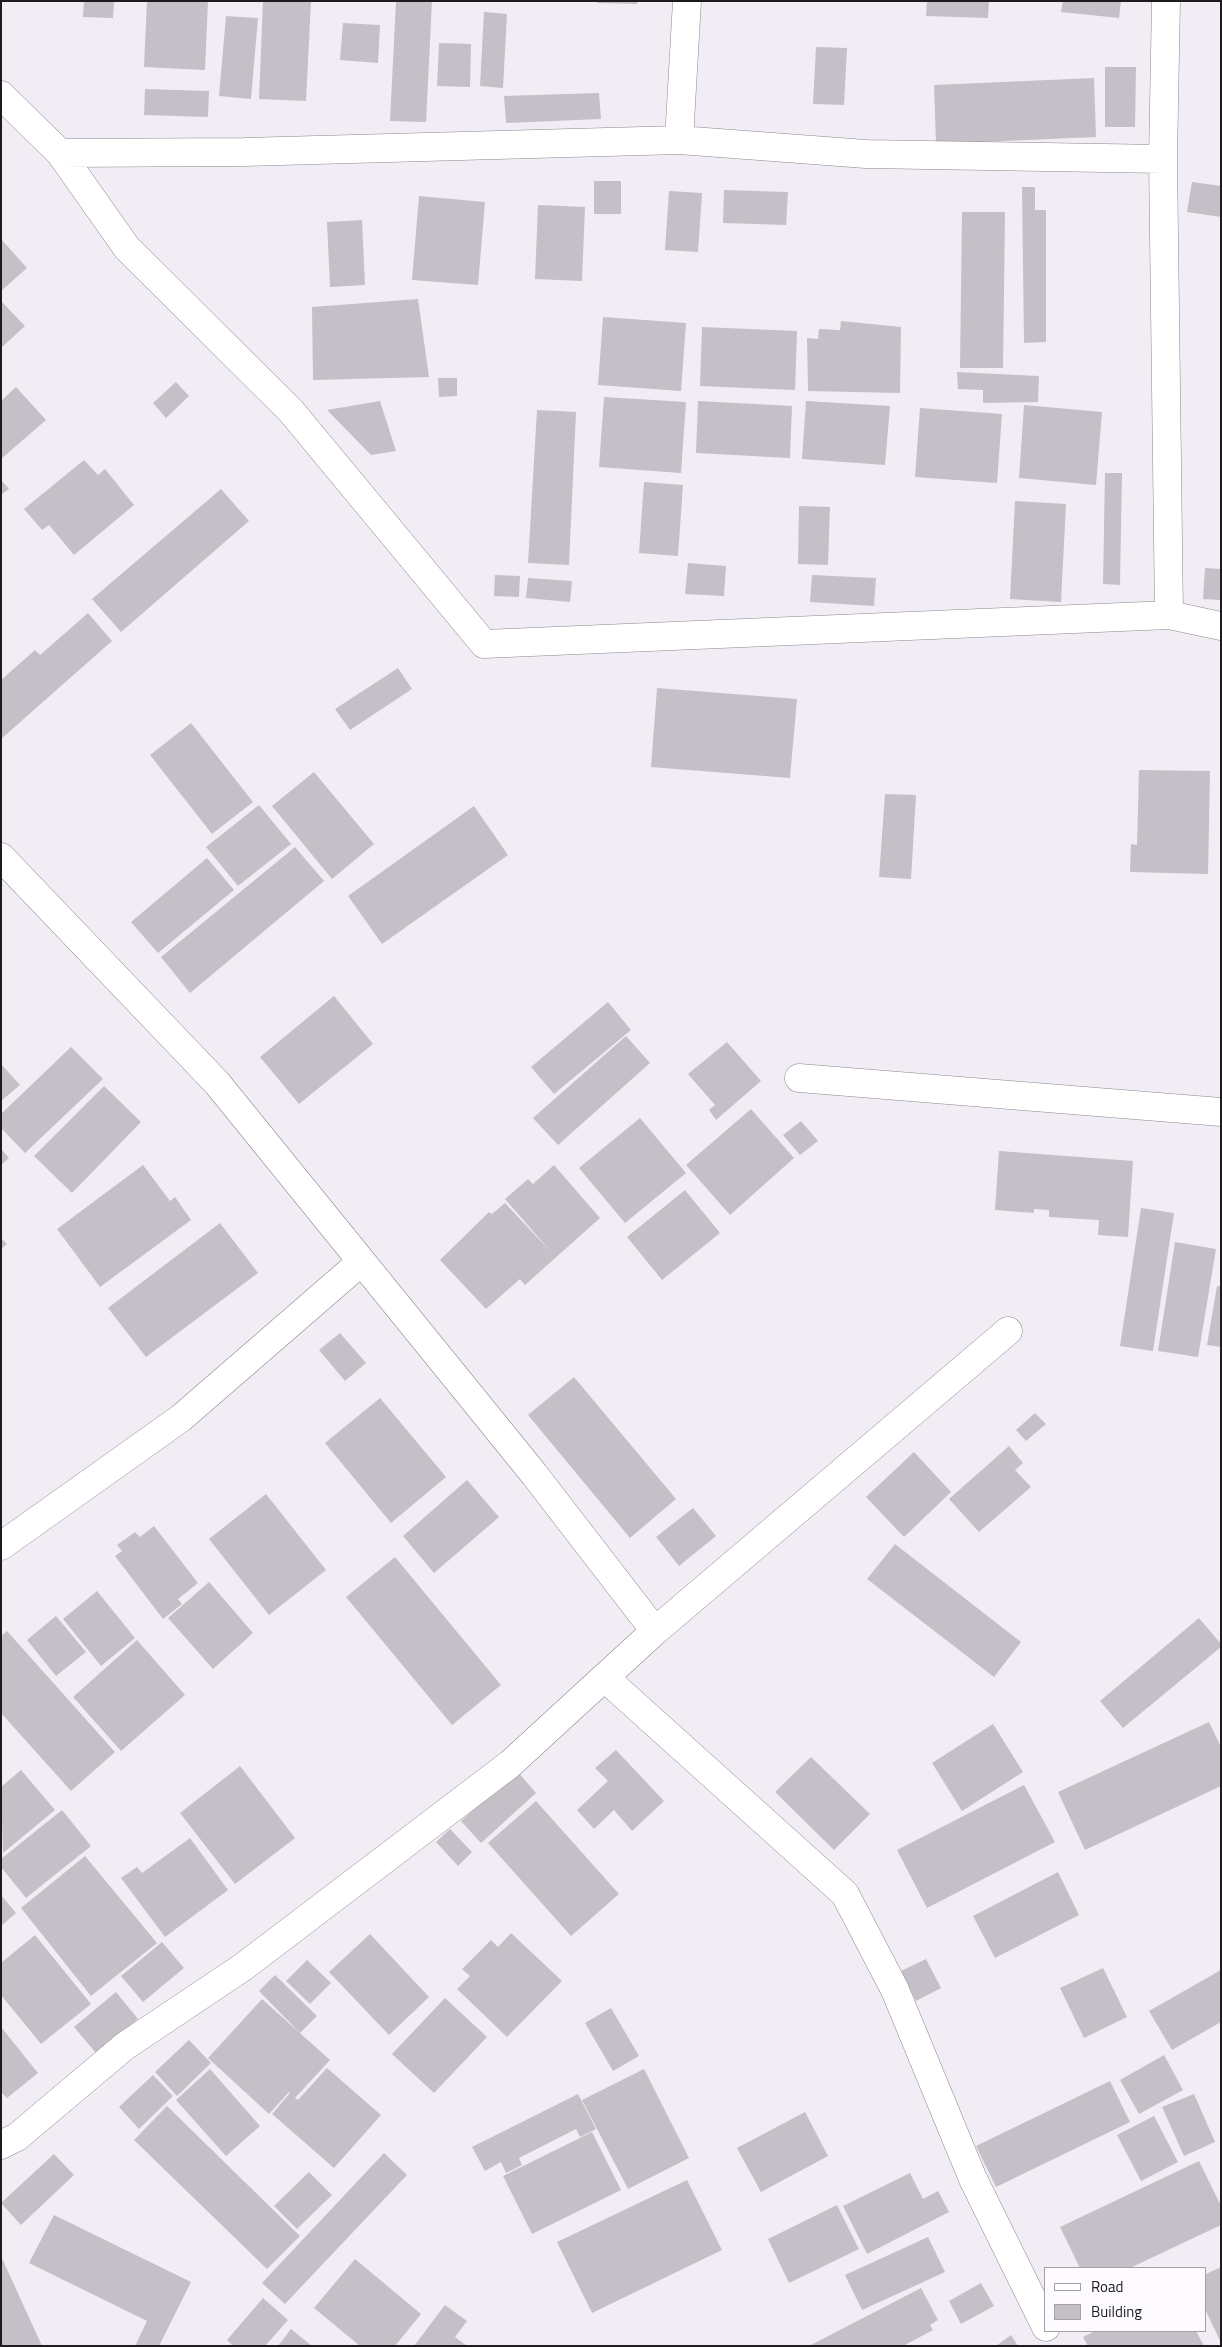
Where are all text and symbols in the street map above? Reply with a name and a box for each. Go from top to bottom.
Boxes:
legend [1044,2267,1207,2332]
text: Road [1091,2275,1123,2298]
text: Building [1091,2300,1142,2323]

